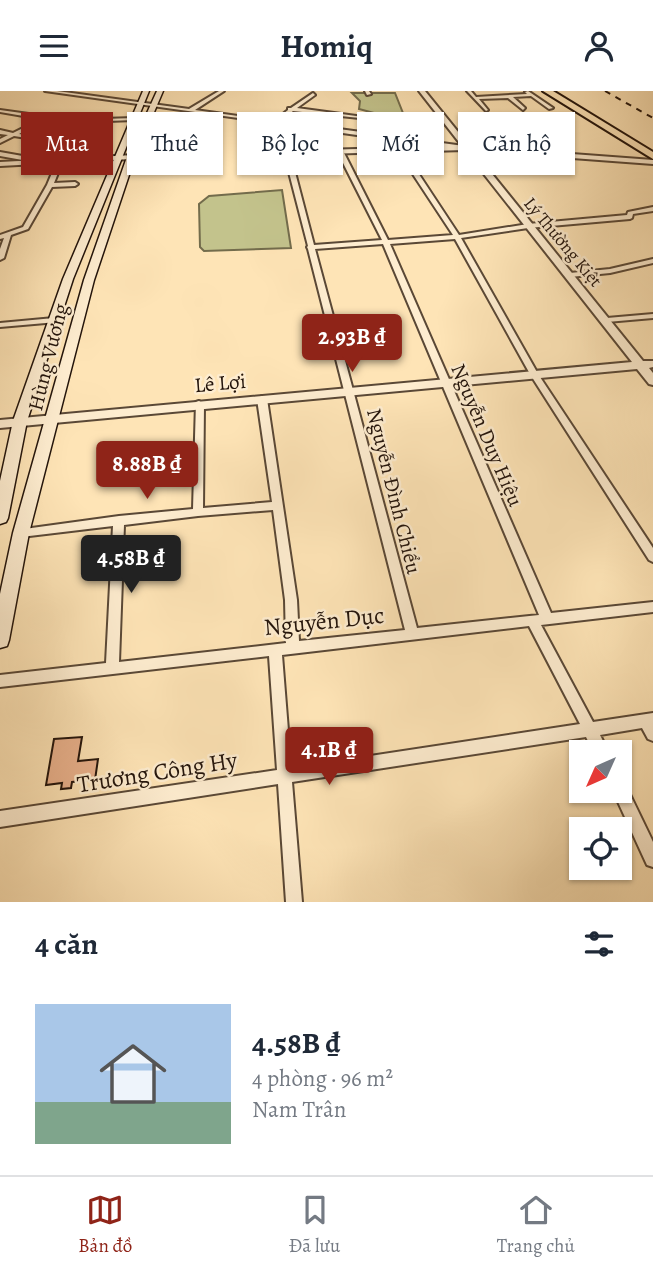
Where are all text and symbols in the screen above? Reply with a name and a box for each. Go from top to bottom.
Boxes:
text: Homiq [280,24,373,68]
icon: menu [35,27,73,65]
icon: person [580,27,618,65]
chip: Mua [21,112,113,175]
chip: Thuê [127,112,223,175]
chip: Bộ lọc [237,112,343,175]
chip: Mới [357,112,444,175]
chip: Căn hộ [458,112,575,175]
street label: Lý Thường Kiệt [518,192,608,292]
street label: Hùng Vương [21,300,75,414]
pin: 2.93B ₫ [287,315,417,374]
text: 2.93B ₫ [318,321,386,352]
street label: Nguyễn Duy Hiệu [444,359,530,511]
street label: Lê Lợi [193,367,247,399]
street label: Nguyễn Đình Chiểu [360,405,428,577]
pin: 8.88B ₫ [82,441,212,501]
text: 8.88B ₫ [112,448,182,479]
pin: 4.58B ₫ [66,535,196,595]
text: 4.58B ₫ [97,542,165,573]
street label: Nguyễn Dục [262,599,386,643]
pin: 4.1B ₫ [272,727,386,787]
text: 4.1B ₫ [301,734,357,765]
north arrow [569,740,632,803]
map controls [569,740,632,880]
street label: Trương Công Hy [75,744,240,800]
button: locate [569,817,632,880]
text: 4 căn [35,924,98,964]
icon: filters [580,925,618,963]
text: 4.58B ₫ [252,1023,341,1063]
icon: home [91,1032,175,1116]
text: 4 phòng · 96 m² [252,1063,393,1094]
text: Nam Trân [252,1094,346,1125]
tab: Bản đồ [78,1191,132,1259]
tab: Đã lưu [289,1191,340,1259]
tab: Trang chủ [497,1191,575,1259]

